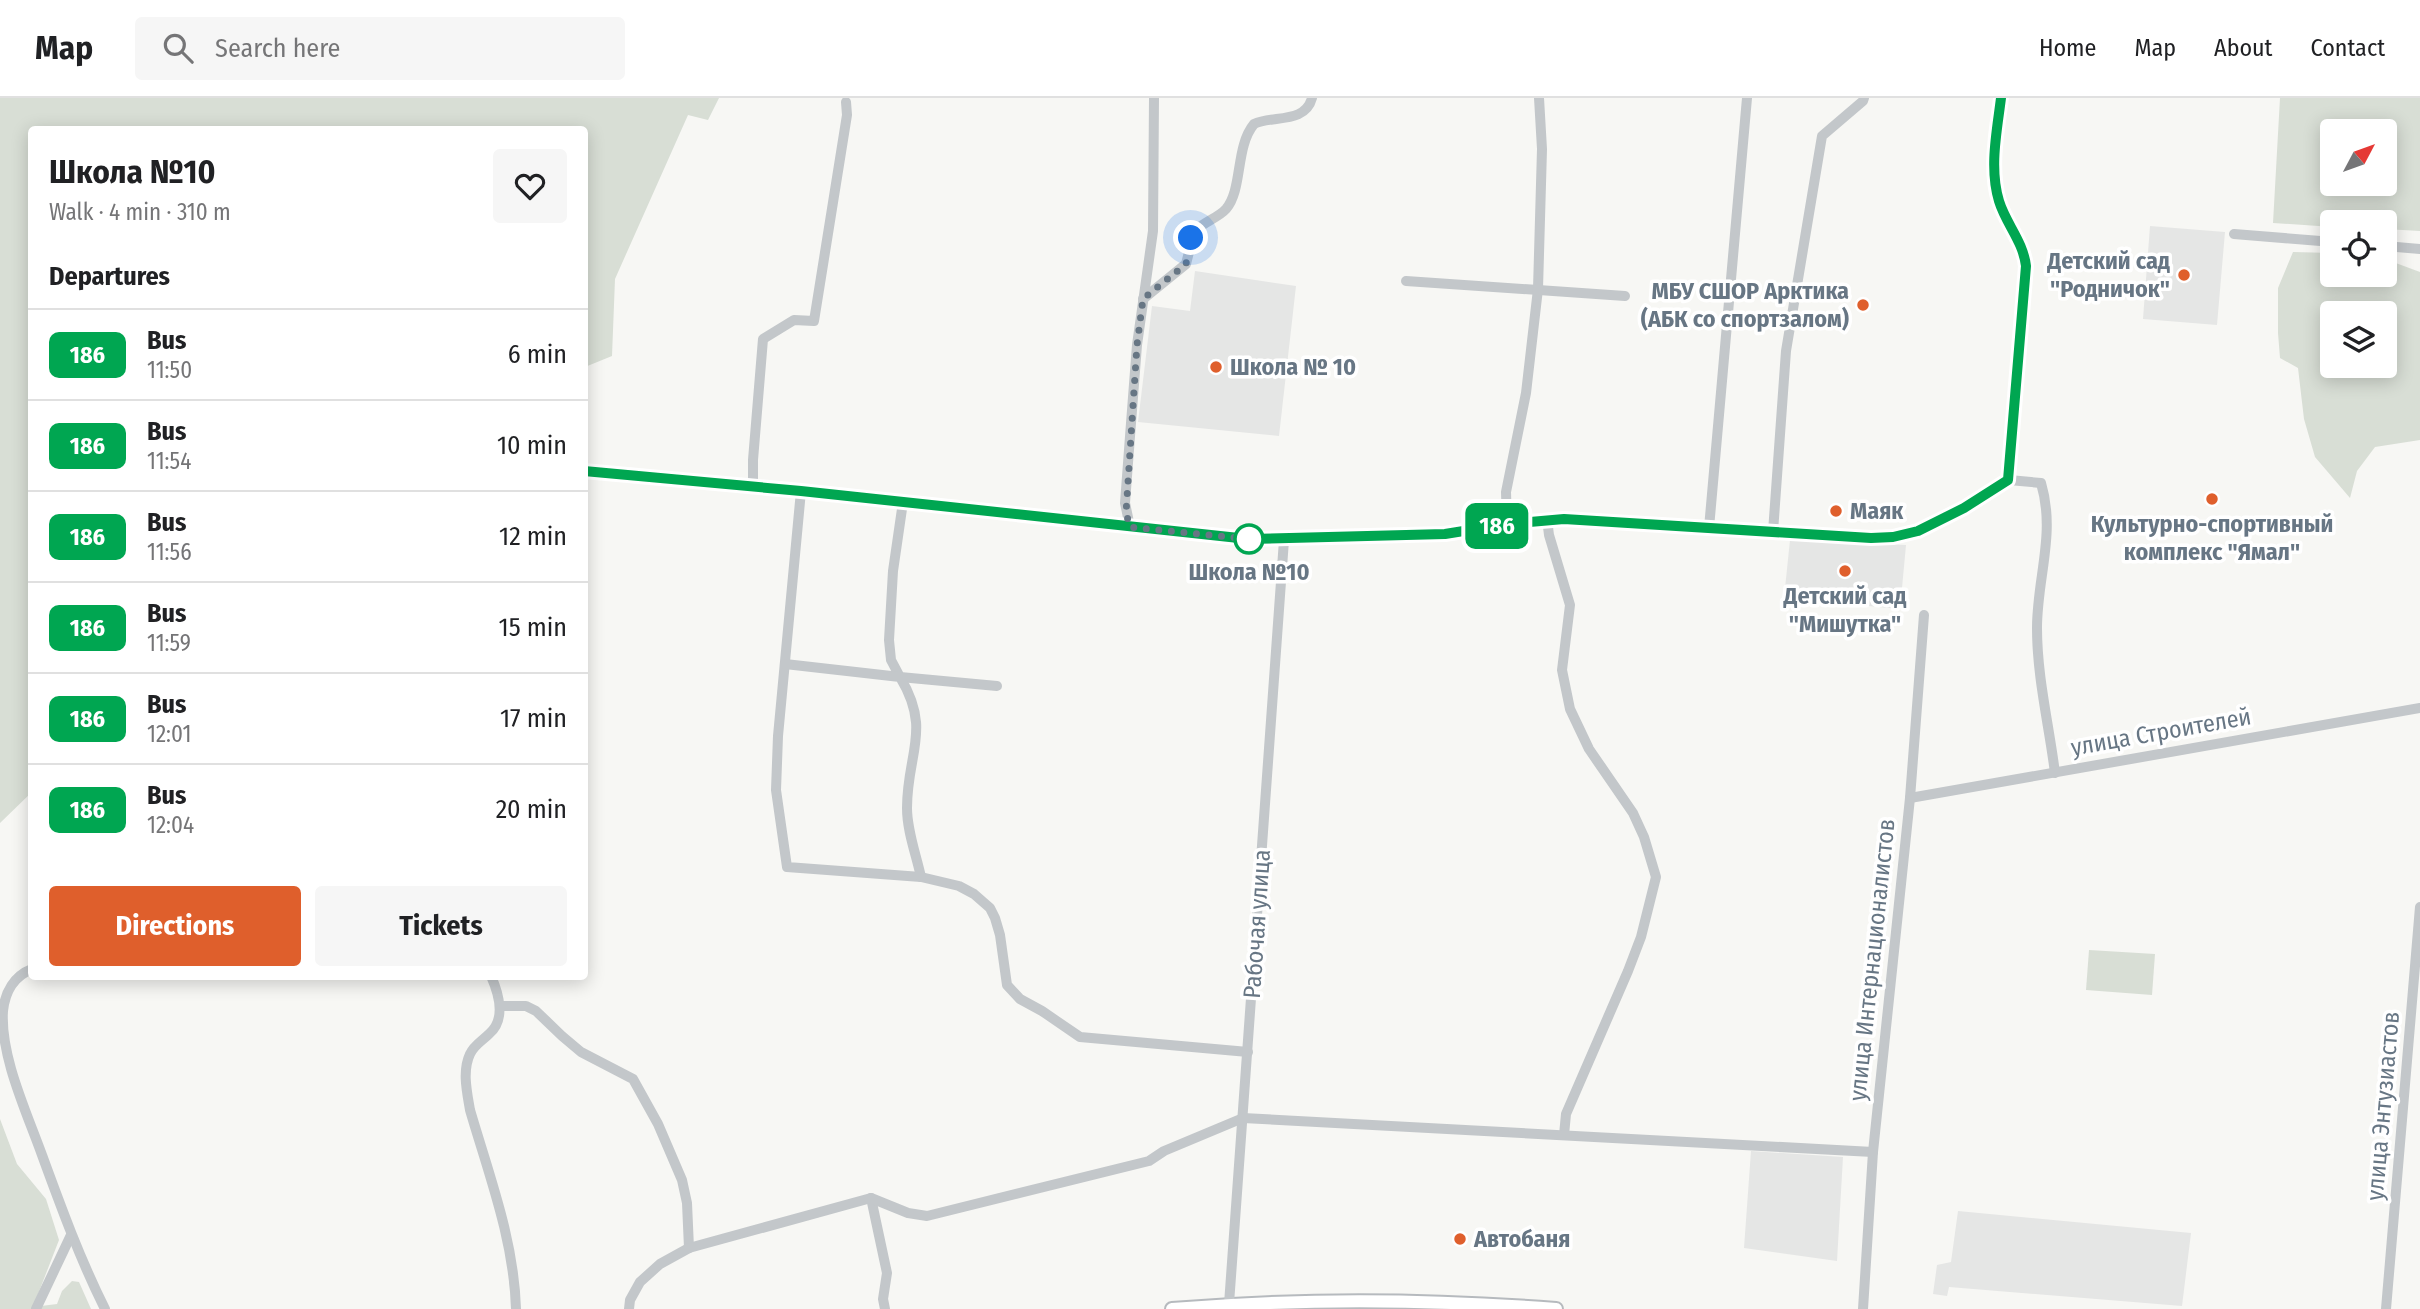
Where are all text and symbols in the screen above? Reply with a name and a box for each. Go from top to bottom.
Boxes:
search box [135,17,625,80]
text: Map [35,28,93,68]
icon: search [159,29,197,67]
text: Search here [215,33,340,64]
text: Home [2039,34,2096,62]
text: Map [2134,34,2176,62]
text: About [2214,34,2272,62]
text: Contact [2310,34,2385,62]
north arrow [2320,119,2398,196]
map controls [2320,119,2397,378]
button: heart [493,149,567,223]
text: Школа №10 [49,152,216,192]
text: Walk · 4 min · 310 m [49,198,231,226]
button: locate [2320,210,2397,287]
your location [1173,220,1208,255]
place label: Детский сад "Родничок" [2046,247,2170,303]
text: Departures [49,261,170,292]
marker: Детский сад "Родничок" [2176,267,2192,283]
place label: МБУ СШОР Арктика (АБК со спортзалом) [1641,277,1849,333]
marker: МБУ СШОР Арктика (АБК со спортзалом) [1855,297,1871,313]
button: layers [2320,301,2397,378]
text: Bus [147,325,186,356]
text: 6 min [508,339,567,370]
text: 186 [70,341,105,369]
place label: Школа № 10 [1230,353,1356,381]
text: 11:50 [147,356,192,384]
marker: Школа № 10 [1208,359,1224,375]
text: Bus [147,416,186,447]
text: 10 min [497,430,567,461]
text: 186 [70,432,105,460]
text: 11:54 [147,447,191,475]
marker: Культурно-спортивный комплекс "Ямал" [2204,491,2220,507]
place label: Маяк [1850,497,1904,525]
line badge: 186 [1457,503,1537,549]
marker: Маяк [1828,503,1844,519]
text: Bus [147,507,186,538]
place label: Культурно-спортивный комплекс "Ямал" [2091,510,2333,566]
text: 186 [1479,512,1515,540]
text: 12 min [499,521,567,552]
text: 186 [70,523,105,551]
marker: Школа №10 [1234,524,1264,554]
text: 11:56 [147,538,192,566]
place label: Школа №10 [1188,558,1310,586]
marker: Детский сад "Мишутка" [1837,563,1853,579]
place label: Детский сад "Мишутка" [1783,582,1906,638]
text: Bus [147,598,186,629]
text: 15 min [499,612,567,643]
text: 186 [70,614,105,642]
text: 11:59 [147,629,191,657]
text: Bus [147,689,186,720]
street label: улица Строителей [2069,702,2253,762]
text: 17 min [500,703,567,734]
text: 186 [70,705,105,733]
text: 12:01 [147,720,191,748]
text: Bus [147,780,186,811]
text: 20 min [496,794,567,825]
text: 186 [70,796,105,824]
text: 12:04 [147,811,194,839]
street label: улица Интернационалистов [1843,818,1901,1102]
street label: Рабочая улица [1238,848,1276,1000]
button: Directions [49,886,301,966]
button: Tickets [315,886,567,966]
street label: улица Энтузиастов [2361,1010,2405,1202]
place label: Автобаня [1473,1225,1570,1253]
marker: Автобаня [1452,1231,1468,1247]

